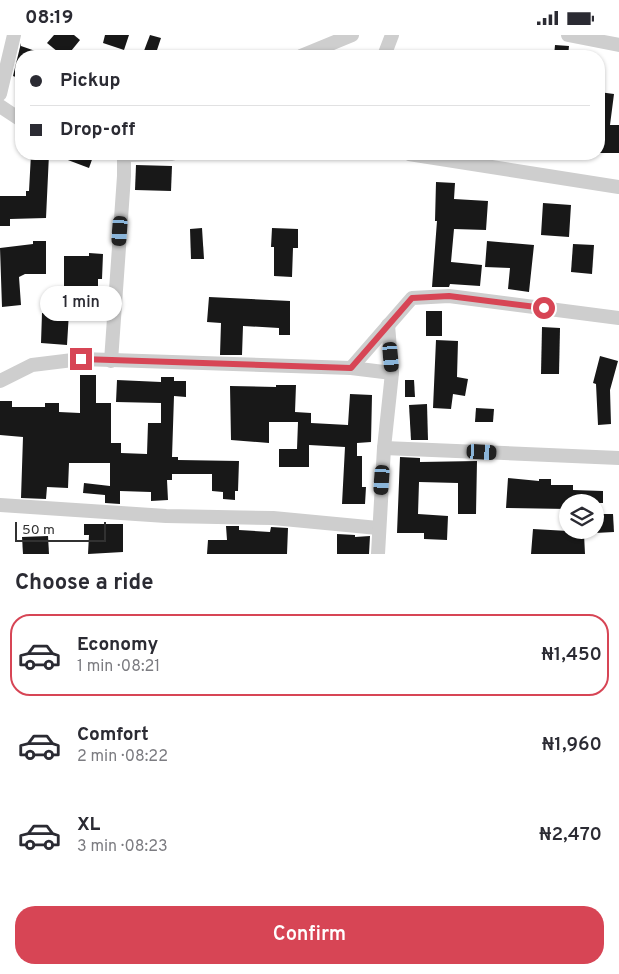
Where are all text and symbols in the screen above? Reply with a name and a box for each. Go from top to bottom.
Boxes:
text: 08:19 [25,6,73,30]
text: Pickup [60,69,120,93]
text: Drop-off [60,118,135,142]
car [111,216,128,246]
callout: 1 min [40,287,122,321]
text: 1 min [62,293,100,313]
route start [533,297,555,319]
car [382,341,399,373]
route end [70,348,92,370]
car [466,444,497,460]
car [373,465,390,495]
map controls [559,494,604,539]
button: layers [559,494,604,539]
scale bar [15,519,106,542]
text: 50 m [22,522,55,539]
text: Choose a ride [15,570,153,597]
icon: car [17,633,62,678]
text: Economy [77,633,158,657]
text: ₦1,450 [541,643,602,667]
text: 1 min · 08:21 [77,657,160,677]
icon: car [17,723,62,768]
text: Comfort [77,723,149,747]
text: ₦1,960 [542,733,602,757]
text: 2 min · 08:22 [77,747,168,767]
icon: car [17,813,62,858]
text: XL [77,813,100,837]
text: ₦2,470 [539,823,602,847]
text: 3 min · 08:23 [77,837,168,857]
button: Confirm [15,906,604,964]

